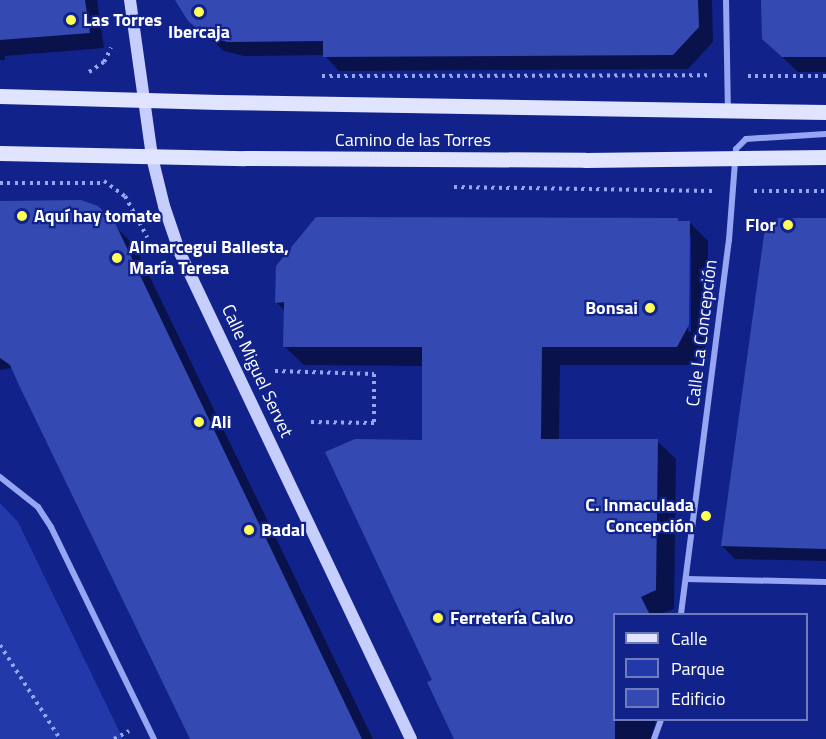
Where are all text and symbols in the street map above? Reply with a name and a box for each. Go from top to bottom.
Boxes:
marker: Ibercaja [192,5,206,19]
place label: Las Torres [83,9,162,31]
marker: Las Torres [64,13,78,27]
place label: Ibercaja [168,21,230,43]
street label: Camino de las Torres [335,129,491,151]
place label: Aquí hay tomate [34,205,161,227]
marker: Aquí hay tomate [15,209,29,223]
place label: Flor [745,214,776,236]
marker: Flor [781,218,795,232]
place label: Almarcegui Ballesta, María Teresa [129,237,289,280]
marker: Almarcegui Ballesta, María Teresa [110,251,124,265]
street label: Calle La Concepción [682,258,722,408]
place label: Bonsai [585,297,638,319]
street label: Calle Miguel Servet [217,301,297,441]
marker: Bonsai [643,301,657,315]
place label: Ali [211,411,231,433]
marker: Ali [192,415,206,429]
place label: C. Inmaculada Concepción [585,495,694,538]
marker: C. Inmaculada Concepción [699,509,713,523]
place label: Badal [261,519,305,541]
marker: Badal [242,523,256,537]
place label: Ferretería Calvo [450,607,573,629]
marker: Ferretería Calvo [431,611,445,625]
legend [613,613,808,721]
text: Calle [671,625,707,652]
text: Parque [671,655,725,682]
text: Edificio [671,685,725,712]

